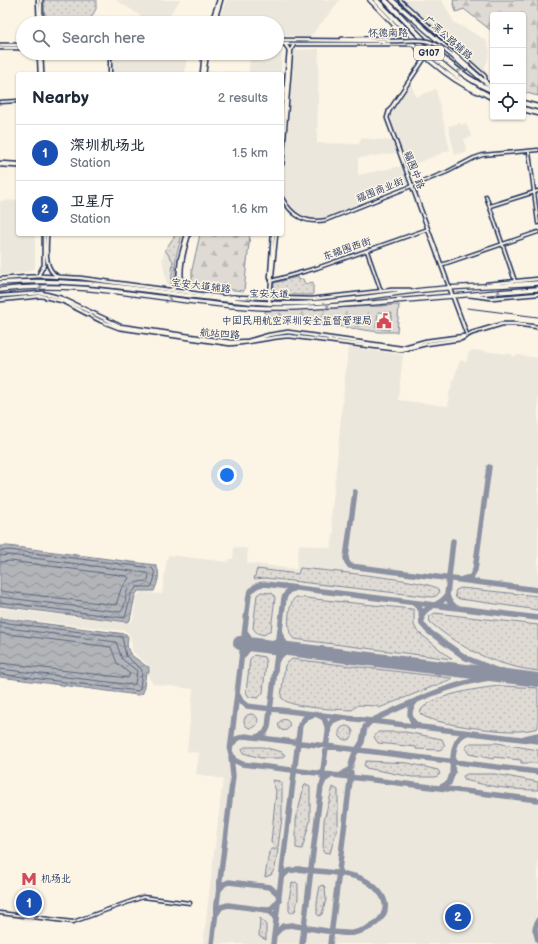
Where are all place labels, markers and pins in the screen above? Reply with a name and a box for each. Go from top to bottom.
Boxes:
public building icon: 中国民用航空深圳安全监督管理局 [375,312,393,330]
place label: 中国民用航空深圳安全监督管理局 [222,315,372,327]
metro station icon: 机场北 [20,870,38,888]
place label: 机场北 [41,873,71,885]
pin: 1 [16,888,42,918]
pin: 2 [445,902,471,932]

